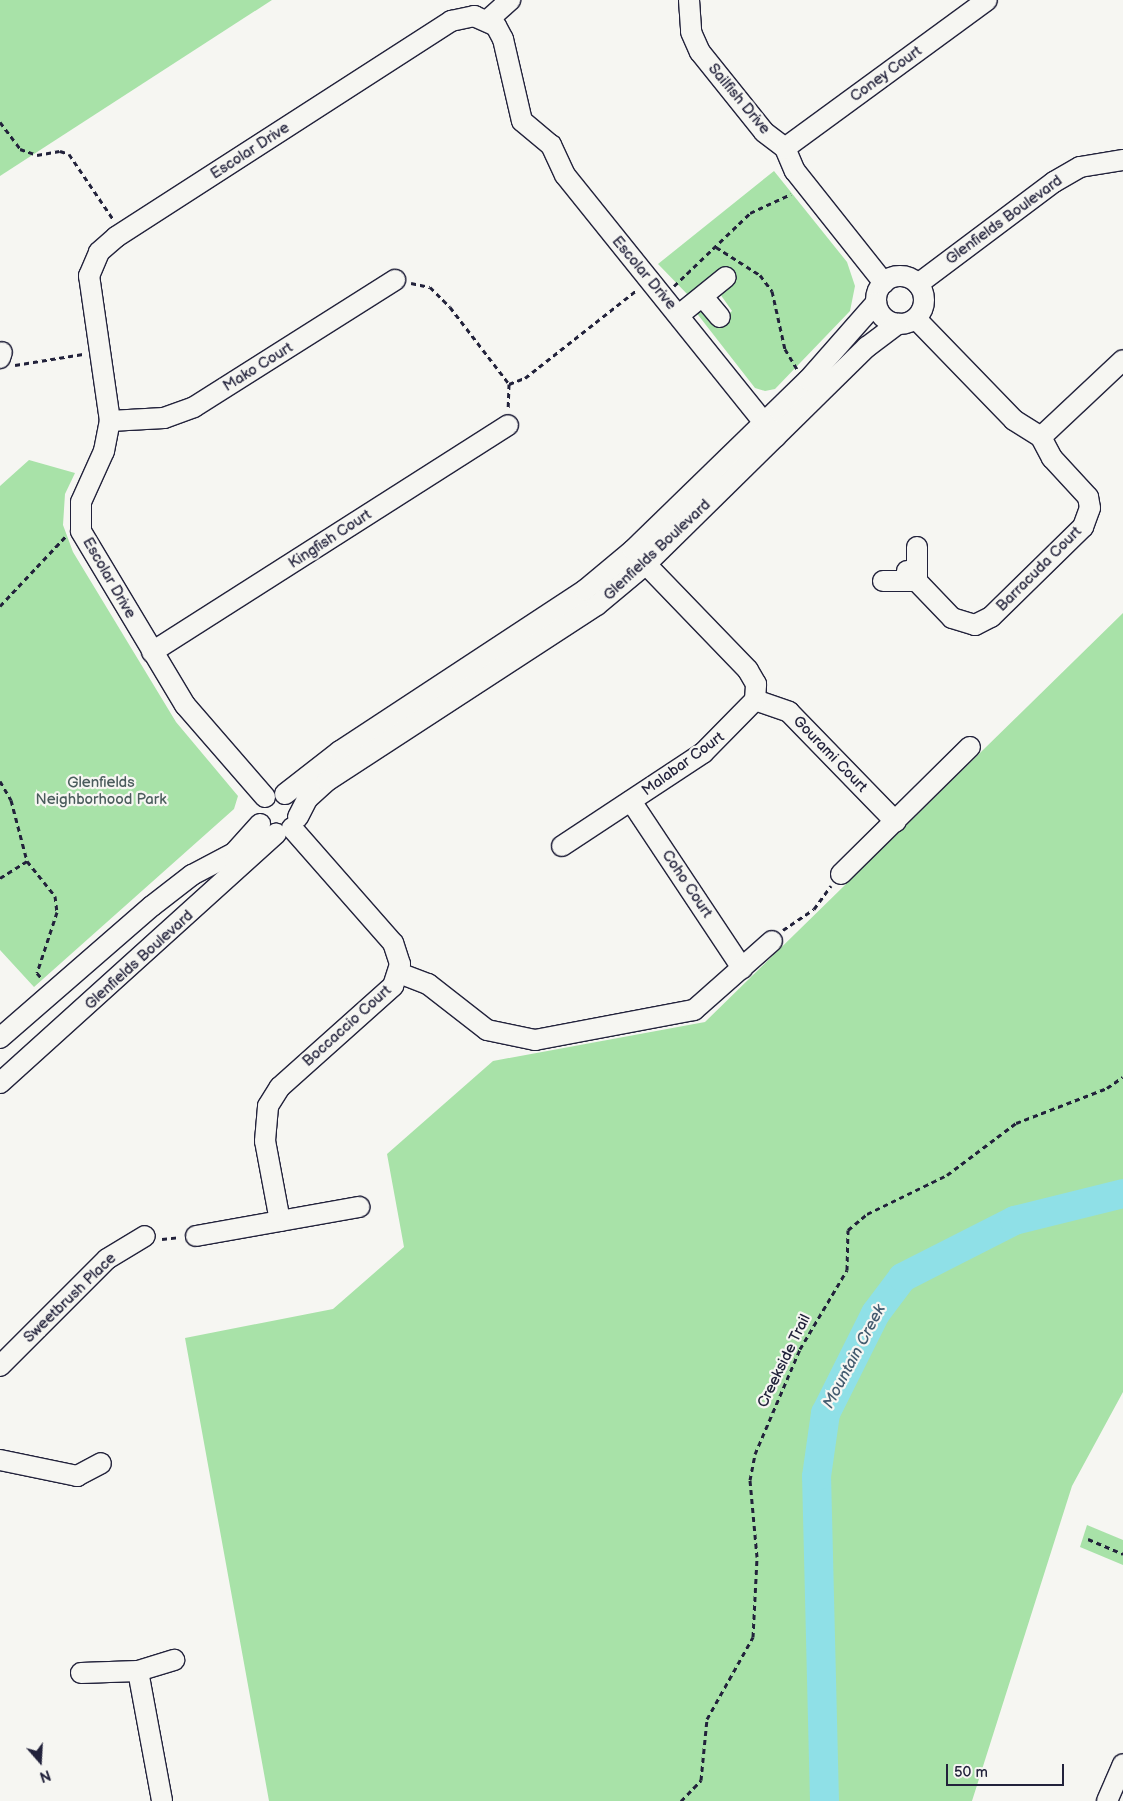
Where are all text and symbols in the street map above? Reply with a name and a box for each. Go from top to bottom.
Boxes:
street label: Coney Court [846,42,926,106]
street label: Sailfish Drive [704,60,774,138]
street label: Escolar Drive [207,119,293,183]
street label: Glenfields Boulevard [942,172,1066,268]
street label: Escolar Drive [608,233,680,313]
street label: Mako Court [220,339,296,395]
street label: Glenfields Boulevard [600,496,714,604]
street label: Kingfish Court [285,506,375,572]
street label: Barracuda Court [993,523,1085,615]
street label: Escolar Drive [79,534,139,622]
street label: Gourami Court [789,712,871,796]
street label: Malabar Court [638,728,728,800]
park label: Glenfields Neighborhood Park [35,773,167,808]
street label: Coho Court [658,847,716,921]
street label: Glenfields Boulevard [81,907,197,1013]
street label: Boccaccio Court [299,982,395,1070]
street label: Sweetbrush Place [20,1249,120,1347]
water label: Mountain Creek [820,1302,890,1412]
street label: Creekside Trail [754,1311,814,1411]
north arrow [15,1736,65,1786]
scale bar [948,1754,1066,1786]
text: 50 m [954,1763,988,1782]
text: N [37,1766,53,1785]

